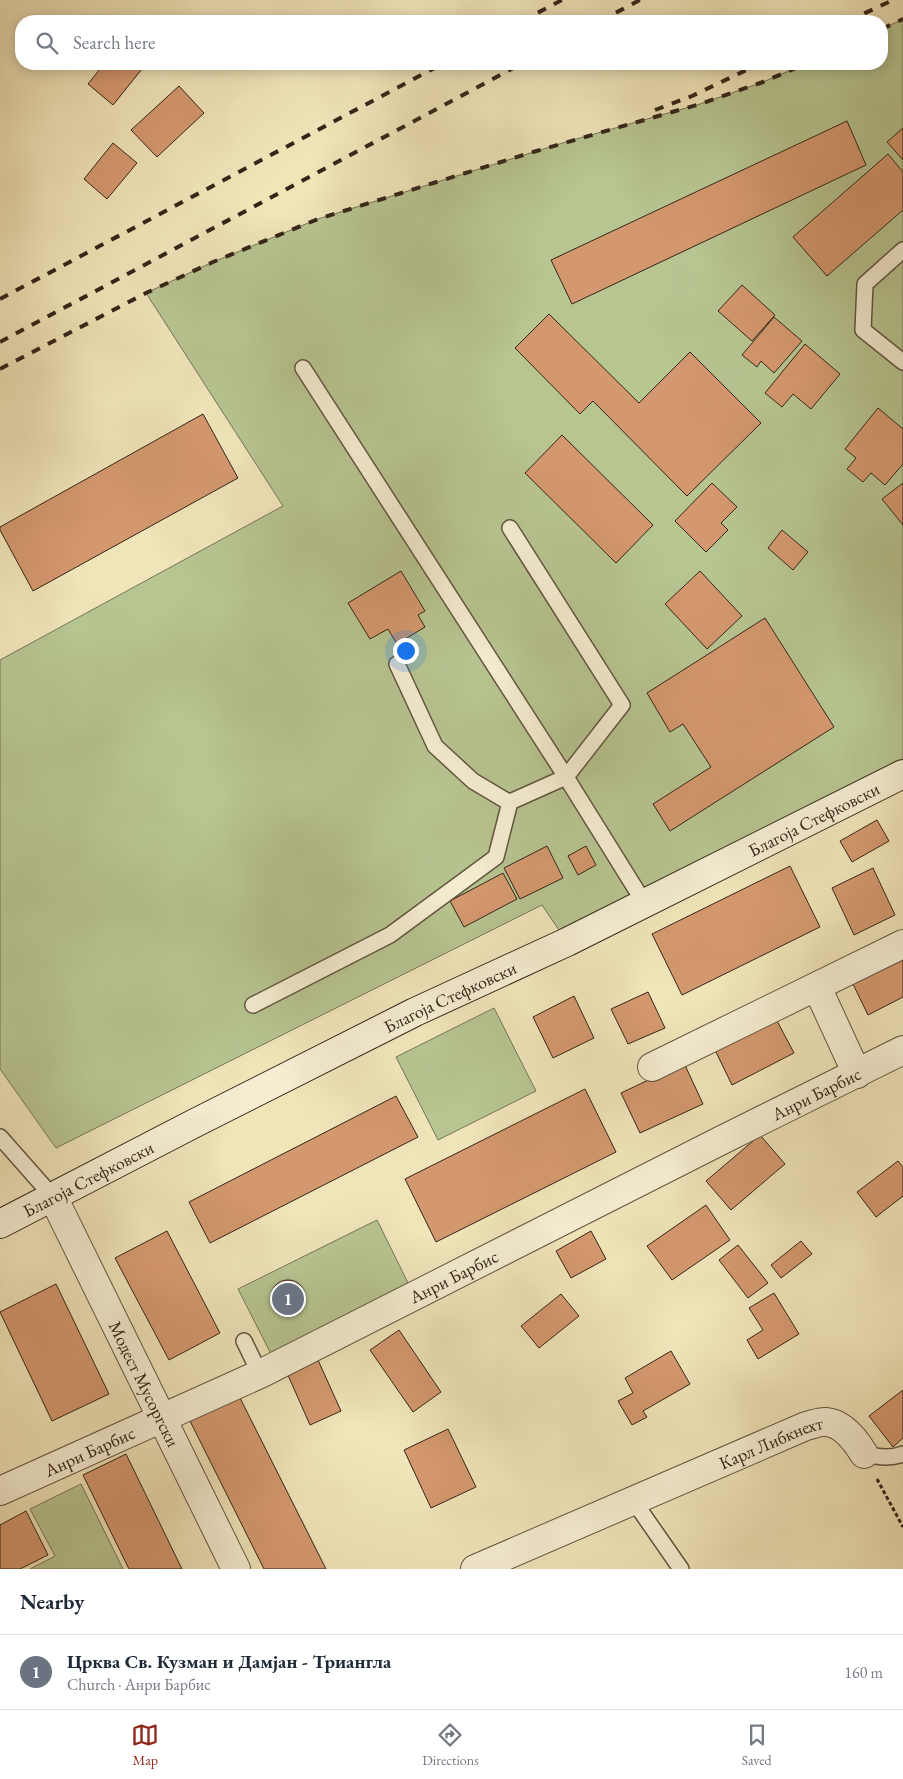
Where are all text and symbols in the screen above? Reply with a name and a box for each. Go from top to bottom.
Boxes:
search box [15,15,888,70]
icon: search [33,29,61,57]
text: Search here [73,30,155,55]
your location [393,638,419,664]
street label: Благоја Стефковски [744,776,884,861]
street label: Благоја Стефковски [379,955,520,1038]
street label: Анри Барбис [767,1061,864,1126]
street label: Благоја Стефковски [19,1135,158,1222]
street label: Анри Барбис [404,1244,502,1309]
pin: 1 [272,1280,304,1318]
street label: Модест Мусоргски [104,1317,186,1451]
street label: Карл Либкнехт [715,1410,826,1474]
street label: Анри Барбис [40,1420,138,1482]
text: Nearby [20,1588,84,1615]
text: Црква Св. Кузман и Дамјан - Триангла [67,1649,391,1674]
text: 1 [32,1662,40,1683]
text: 160 m [844,1662,883,1683]
text: Church · Анри Барбис [67,1674,211,1695]
tab: Map [131,1721,159,1769]
tab: Directions [422,1721,479,1769]
tab: Saved [742,1721,772,1769]

